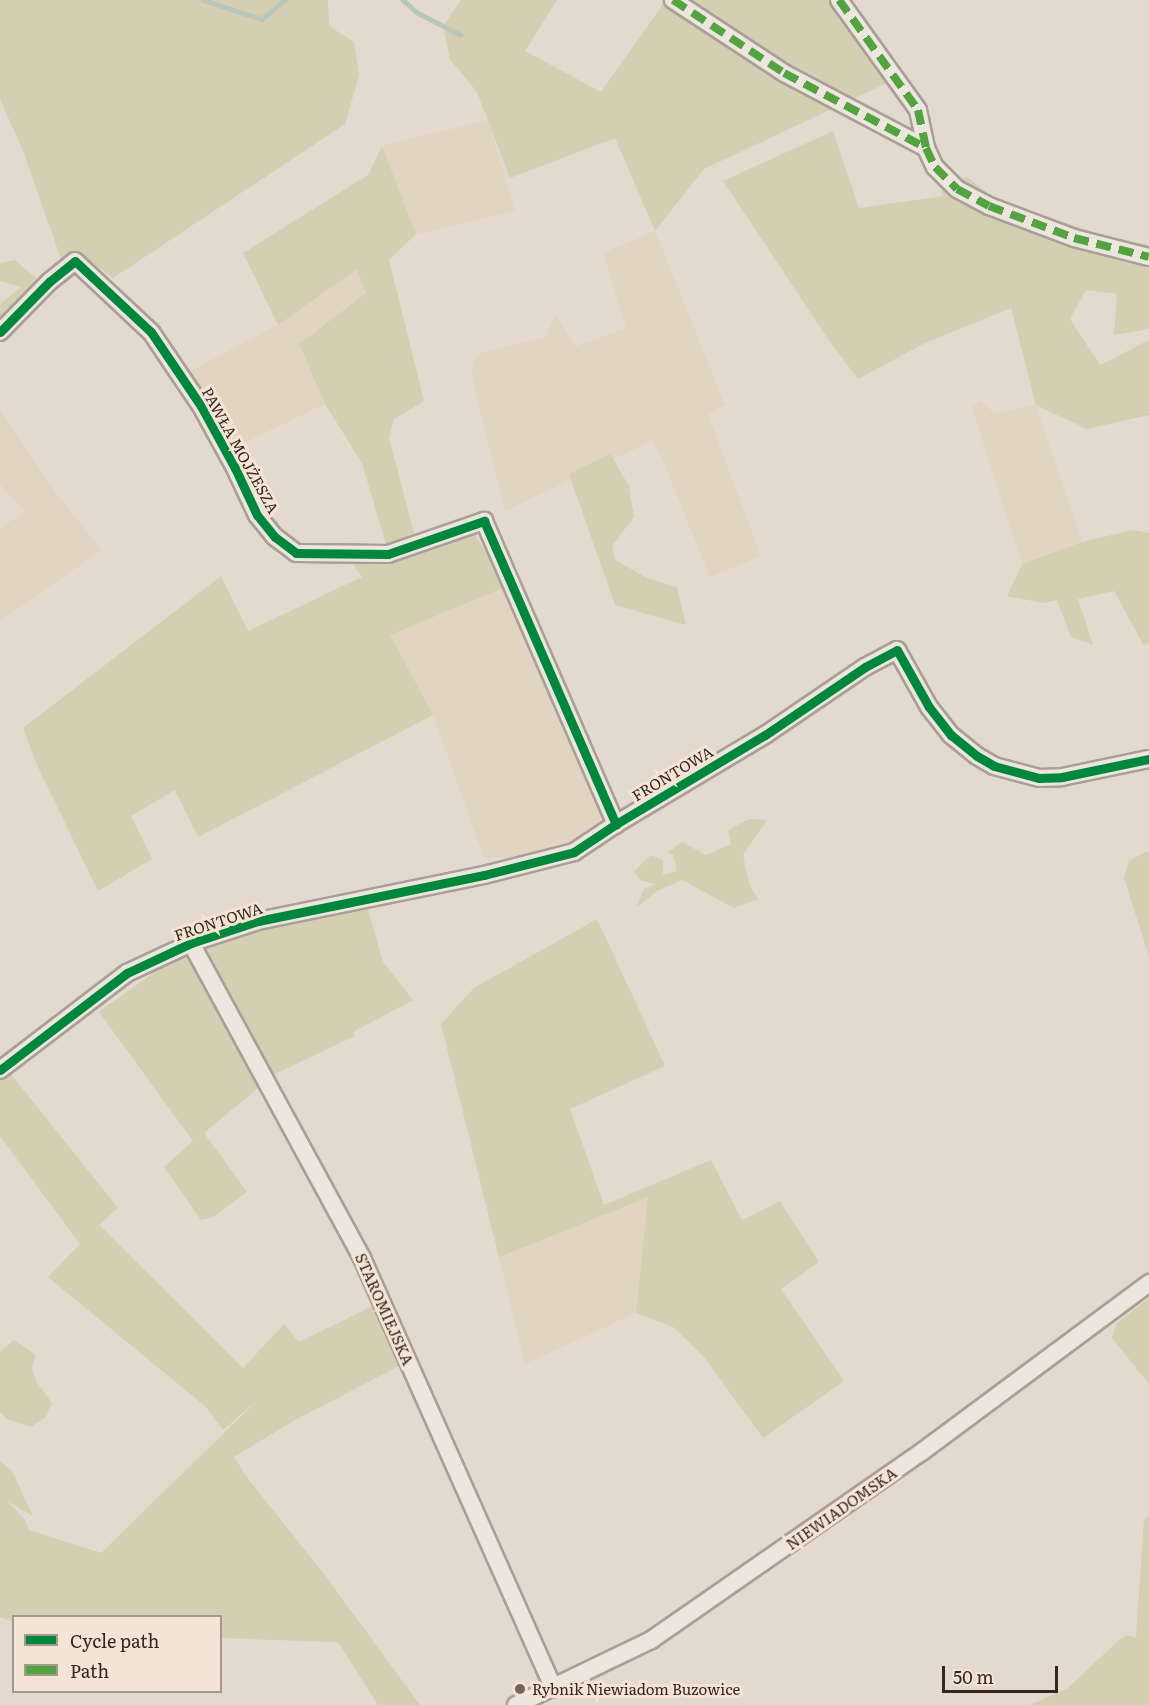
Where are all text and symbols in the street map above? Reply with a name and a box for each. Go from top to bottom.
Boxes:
street label: PAWŁA MOJŻESZA [199,384,283,516]
street label: FRONTOWA [628,742,716,804]
street label: FRONTOWA [172,898,264,944]
street label: STAROMIEJSKA [352,1250,418,1368]
street label: NIEWIADOMSKA [782,1463,900,1553]
legend [12,1615,222,1693]
text: Cycle path [70,1627,159,1654]
scale bar [945,1654,1060,1692]
text: Path [70,1657,109,1684]
text: 50 m [953,1663,994,1690]
place label: Rybnik Niewiadom Buzowice [532,1680,740,1698]
marker: Rybnik Niewiadom Buzowice [513,1682,527,1696]

